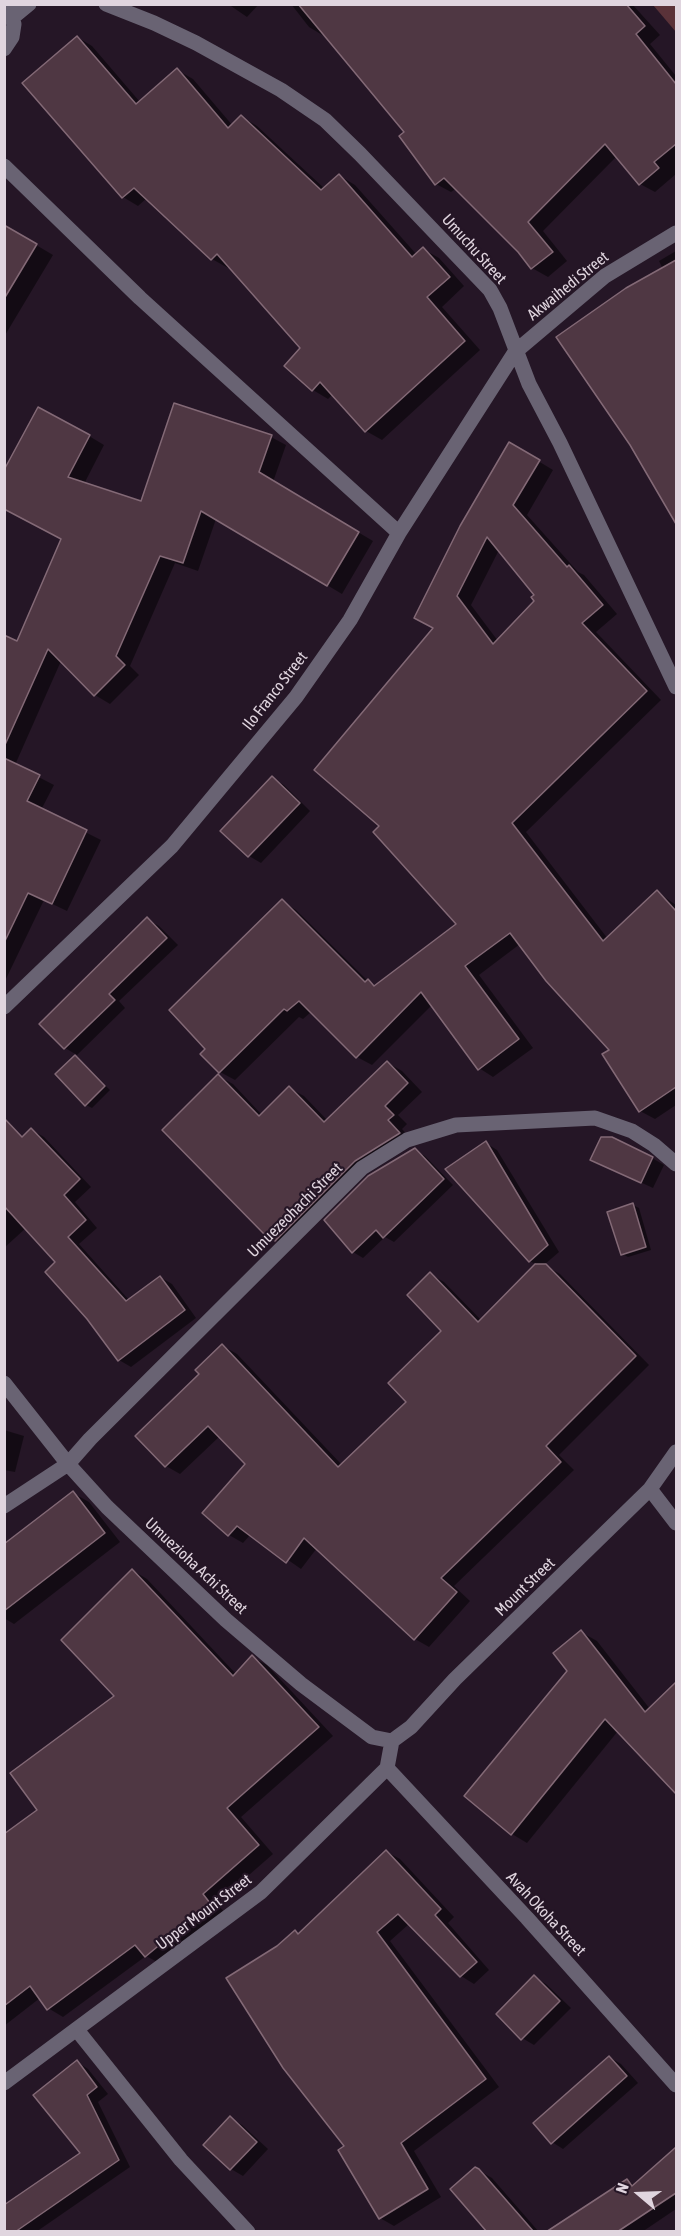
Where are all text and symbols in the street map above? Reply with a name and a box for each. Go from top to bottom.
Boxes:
street label: Umuchu Street [438,210,510,288]
street label: Akwaihedi Street [524,247,612,325]
street label: Ilo Franco Street [238,648,312,734]
street label: Umuezeohachi Street [244,1159,346,1261]
street label: Umuezioha Achi Street [141,1514,251,1618]
street label: Mount Street [491,1554,559,1620]
street label: Avah Okoha Street [502,1868,590,1960]
street label: Upper Mount Street [153,1870,255,1954]
north arrow [609,2164,669,2224]
text: N [612,2181,632,2196]

